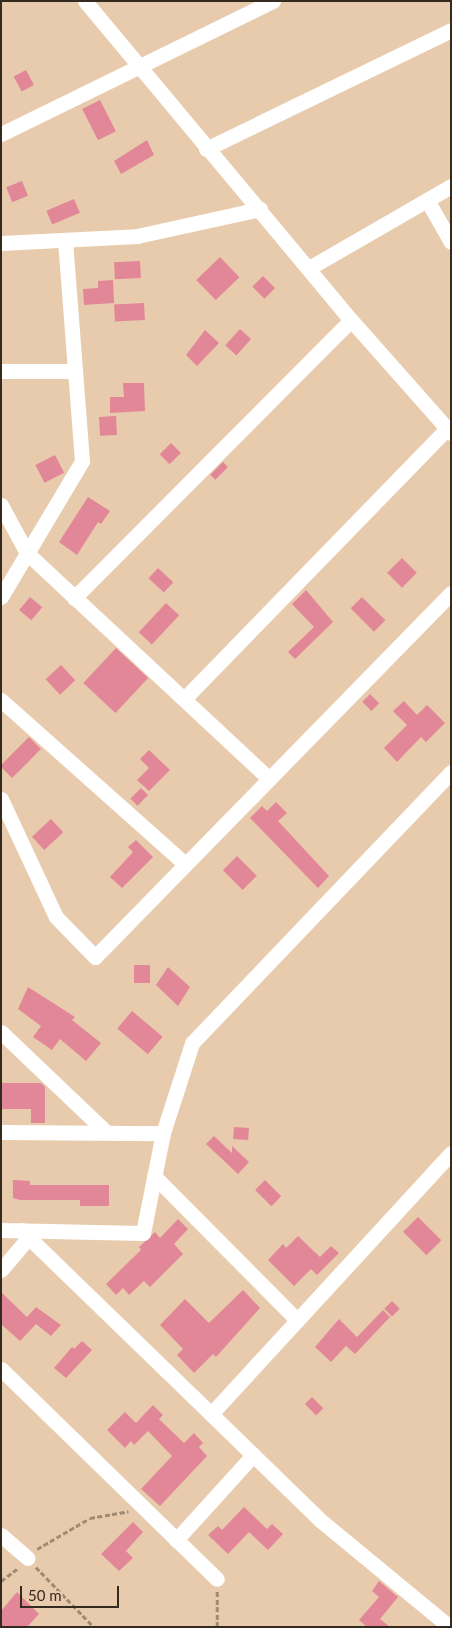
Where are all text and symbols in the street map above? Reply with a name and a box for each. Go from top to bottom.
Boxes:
scale bar [22,1576,121,1608]
text: 50 m [28,1586,62,1604]

